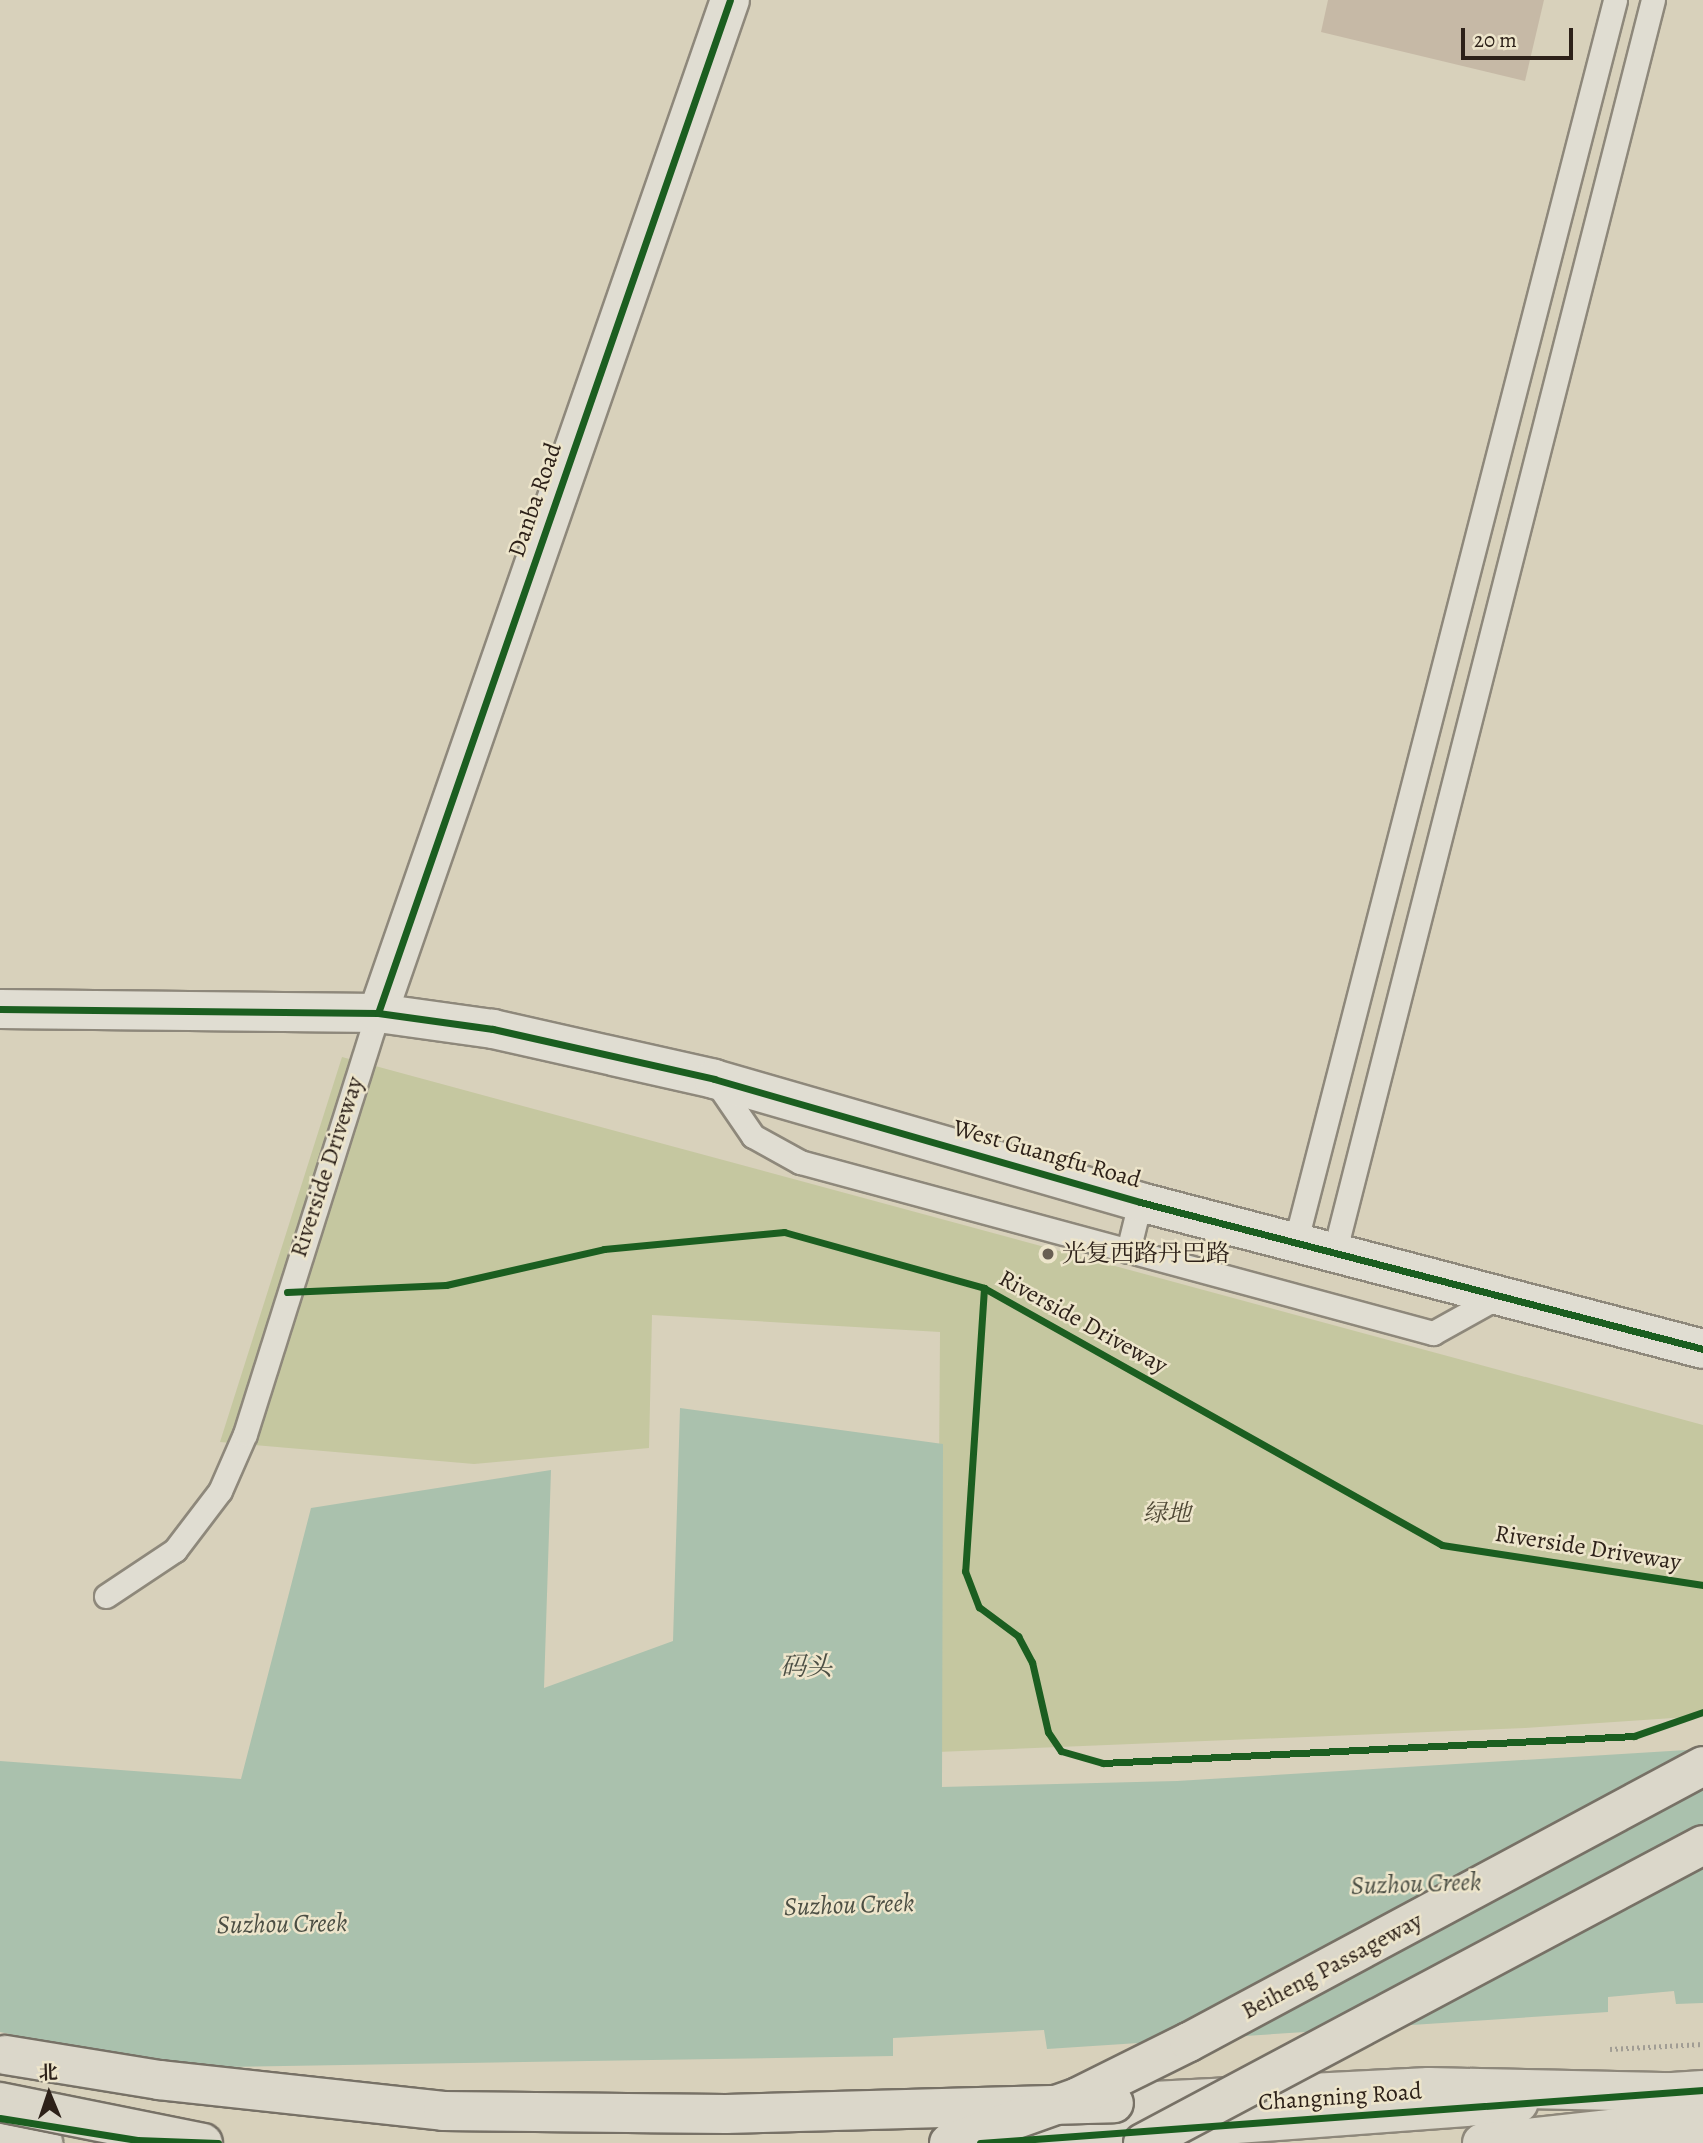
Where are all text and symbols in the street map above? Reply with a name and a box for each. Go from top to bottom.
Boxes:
scale bar [1465,14,1577,58]
text: 20 m [1474,26,1517,54]
street label: Danba Road [502,439,568,561]
street label: Riverside Driveway [284,1073,370,1261]
street label: West Guangfu Road [950,1113,1144,1195]
place label: 光复西路丹巴路 [1062,1240,1230,1268]
marker: 光复西路丹巴路 [1040,1246,1056,1262]
street label: Riverside Driveway [994,1264,1172,1380]
park label: 绿地 [1143,1500,1191,1528]
street label: Riverside Driveway [1493,1519,1683,1577]
water label: 码头 [780,1651,832,1683]
water label: Suzhou Creek [1350,1866,1482,1902]
water label: Suzhou Creek [783,1887,915,1923]
street label: Beiheng Passageway [1237,1906,1427,2026]
water label: Suzhou Creek [216,1907,348,1941]
north arrow [14,2059,84,2129]
text: 北 [38,2060,58,2086]
street label: Changning Road [1257,2077,1423,2117]

